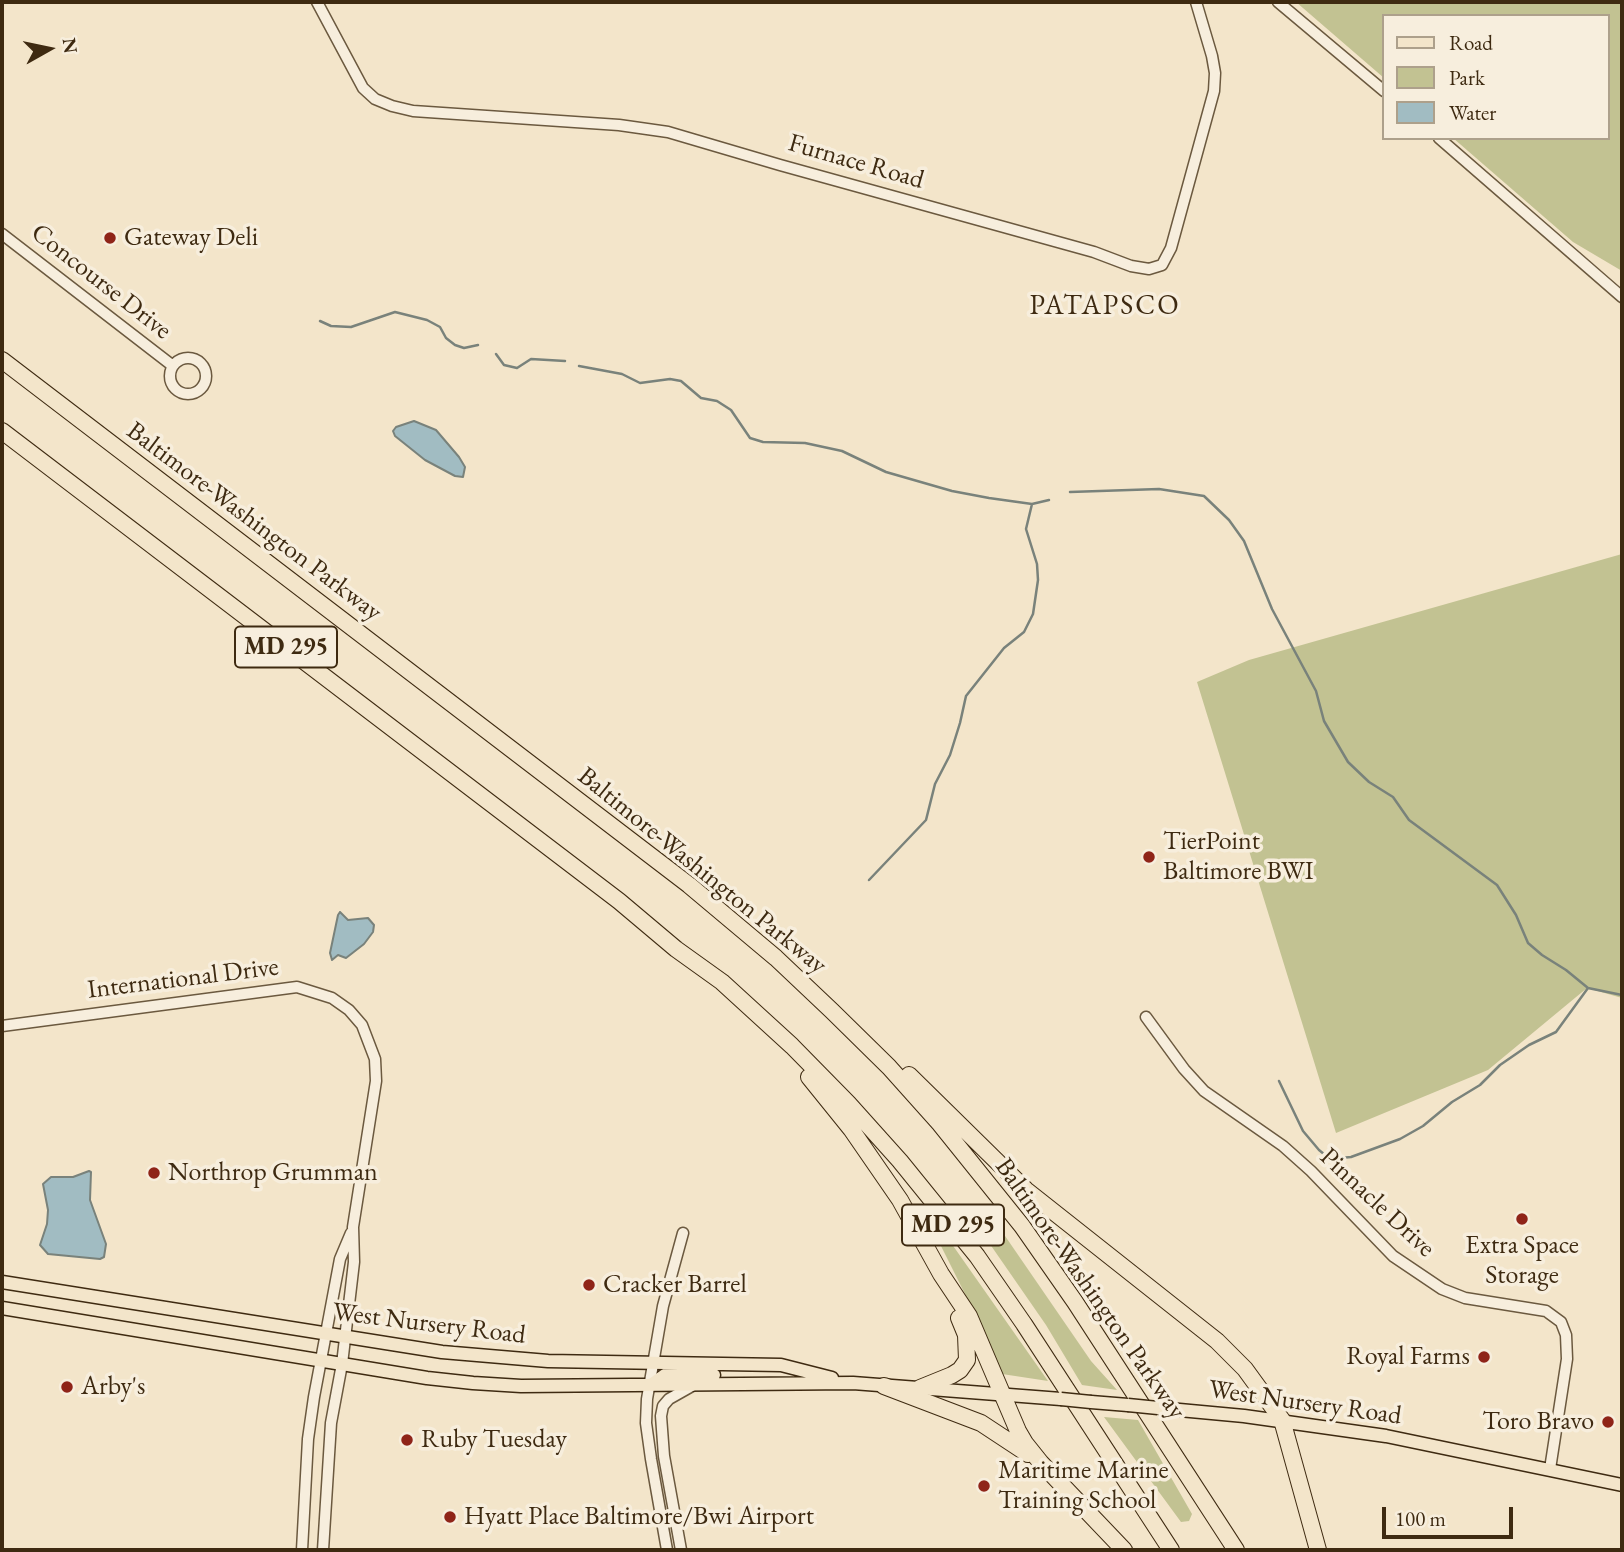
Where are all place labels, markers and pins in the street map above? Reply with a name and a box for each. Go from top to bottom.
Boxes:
place label: Gateway Deli [124,222,258,254]
marker: Gateway Deli [102,230,118,246]
place label: TierPoint Baltimore BWI [1163,826,1314,888]
marker: TierPoint Baltimore BWI [1141,849,1157,865]
place label: Northrop Grumman [168,1157,378,1189]
marker: Northrop Grumman [146,1165,162,1181]
marker: Extra Space Storage [1514,1211,1530,1227]
place label: Extra Space Storage [1465,1230,1579,1292]
place label: Cracker Barrel [603,1269,747,1301]
marker: Cracker Barrel [581,1277,597,1293]
place label: Royal Farms [1346,1341,1470,1373]
marker: Royal Farms [1476,1349,1492,1365]
place label: Arby's [81,1371,145,1403]
marker: Arby's [59,1379,75,1395]
place label: Toro Bravo [1482,1406,1594,1438]
marker: Toro Bravo [1600,1414,1616,1430]
place label: Ruby Tuesday [421,1424,567,1456]
marker: Ruby Tuesday [399,1432,415,1448]
place label: Maritime Marine Training School [998,1455,1169,1516]
marker: Maritime Marine Training School [976,1478,992,1494]
place label: Hyatt Place Baltimore/Bwi Airport [464,1501,814,1533]
marker: Hyatt Place Baltimore/Bwi Airport [442,1509,458,1525]

